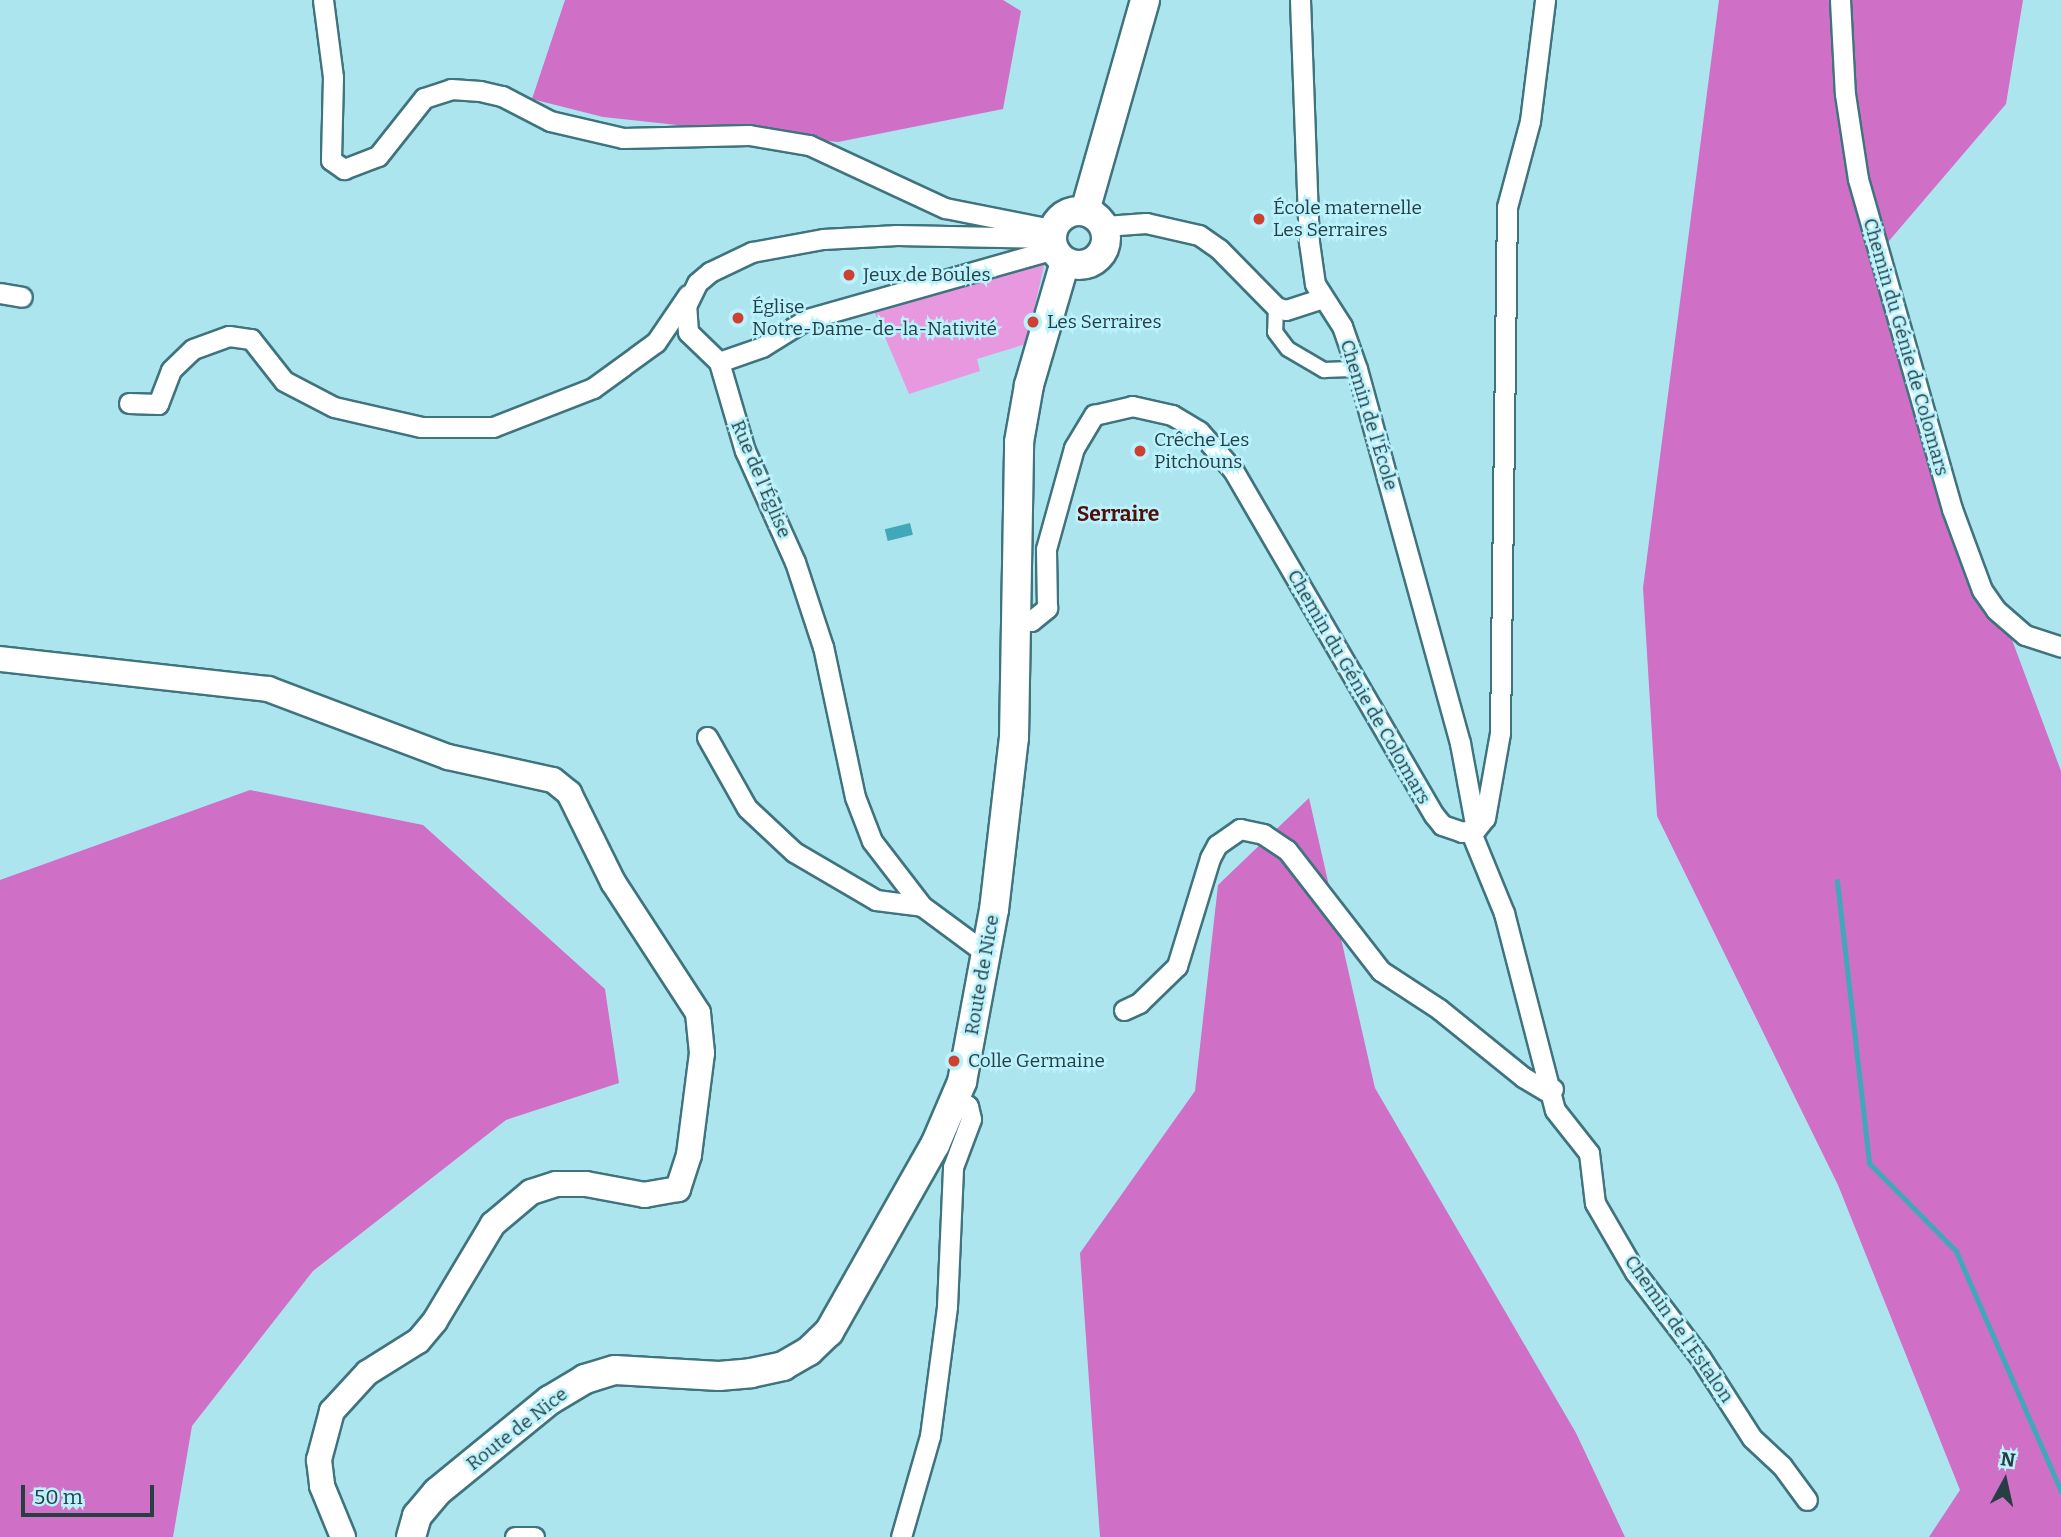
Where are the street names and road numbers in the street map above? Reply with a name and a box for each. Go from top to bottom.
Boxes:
street label: Chemin du Génie de Colomars [1858,216,1954,478]
street label: Chemin de l'École [1335,337,1403,493]
street label: Rue de l'Église [726,417,796,541]
street label: Chemin du Génie de Colomars [1282,566,1436,808]
street label: Route de Nice [960,913,1004,1037]
street label: Chemin de l'Estalon [1620,1251,1738,1407]
street label: Route de Nice [462,1383,572,1475]

